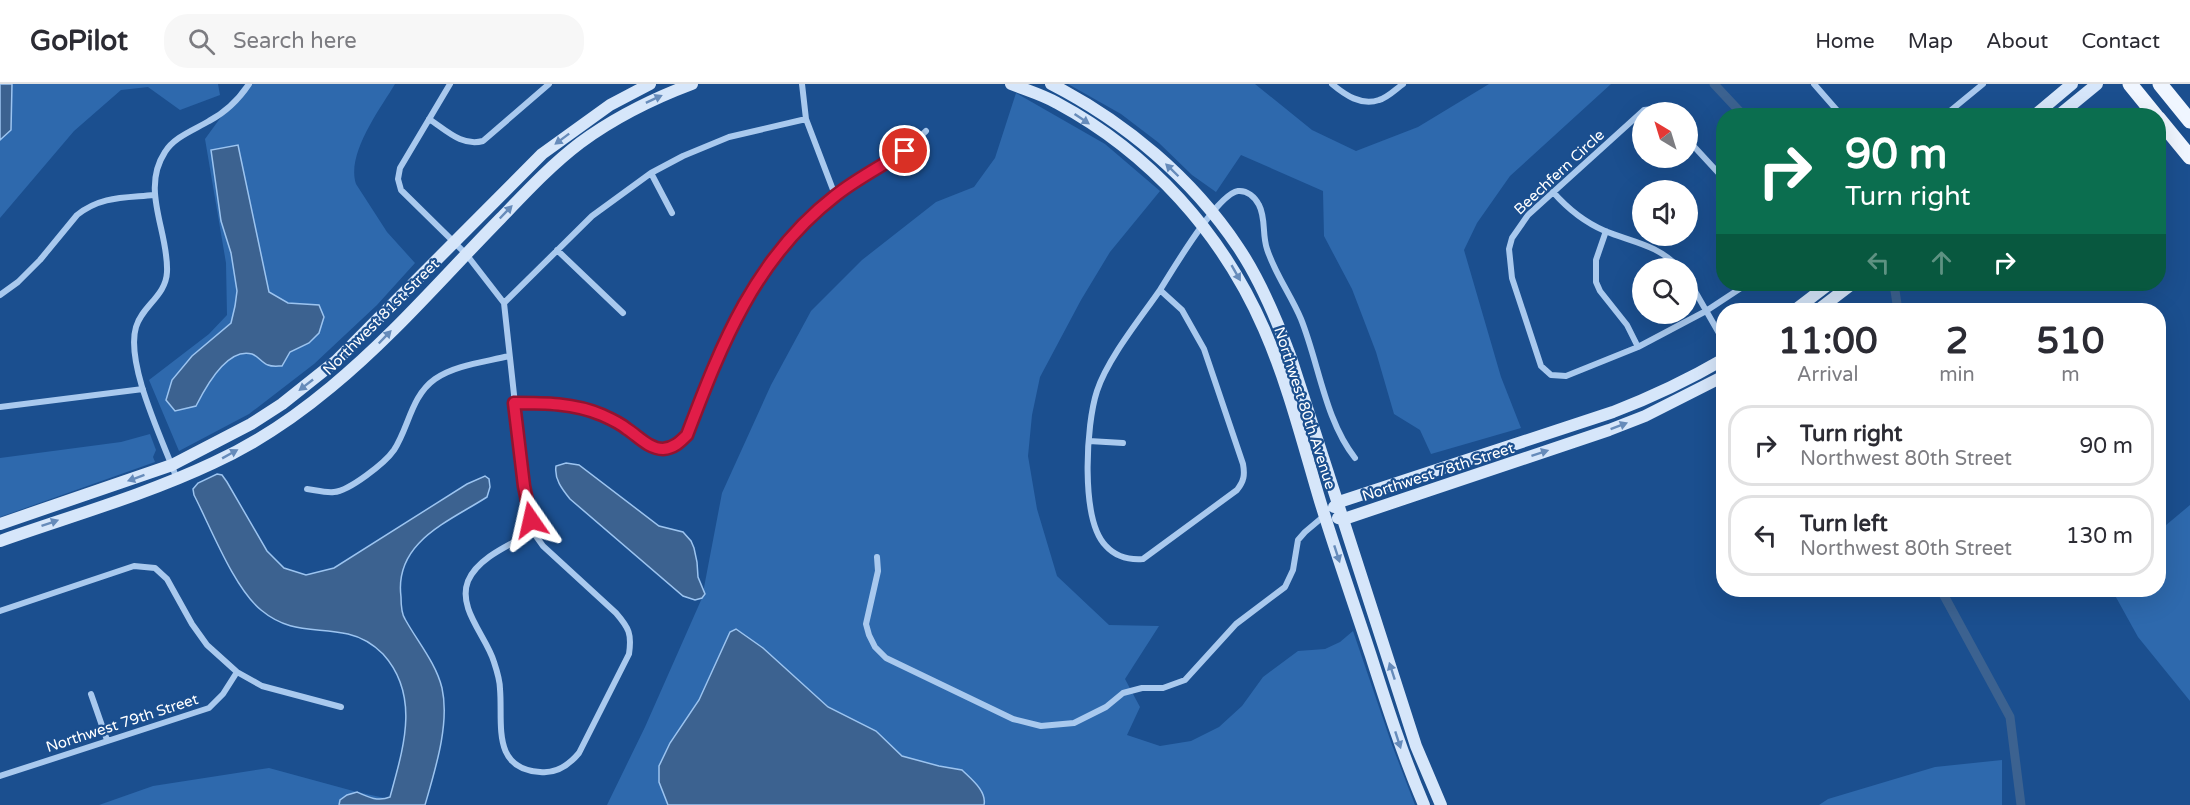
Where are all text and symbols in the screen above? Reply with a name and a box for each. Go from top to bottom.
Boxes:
search box [164,14,584,68]
text: GoPilot [30,24,128,58]
icon: search [185,25,218,58]
text: Search here [233,28,357,54]
text: Home [1815,29,1875,54]
text: Map [1908,29,1953,54]
text: About [1986,29,2048,54]
text: Contact [2081,29,2160,54]
one-way arrow [645,95,662,104]
north arrow [1632,102,1698,168]
map controls [1632,102,1698,324]
one-way arrow [1074,113,1091,124]
pin [879,125,930,176]
street label: Beechfern Circle [1510,126,1608,218]
text: 90 m [1845,129,1947,180]
icon: right [1746,132,1824,210]
one-way arrow [554,133,570,145]
icon: arrive [888,134,921,167]
one-way arrow [1165,163,1180,177]
button: sound [1632,180,1698,246]
text: Turn right [1845,180,1971,213]
one-way arrow [499,205,513,219]
icon: left [1862,246,1895,279]
icon: ahead [1925,246,1958,279]
icon: right [1988,246,2021,279]
street label: Northwest 81st Street [319,255,443,379]
button: search [1632,258,1698,324]
one-way arrow [1230,265,1241,281]
text: 11:00 [1778,320,1878,363]
text: 2 [1946,320,1968,363]
text: 510 [2036,320,2104,363]
street label: Northwest 80th Avenue [1270,324,1340,492]
one-way arrow [377,331,391,345]
text: Arrival [1797,363,1859,387]
text: min [1939,363,1975,387]
text: m [2061,363,2080,387]
one-way arrow [299,379,314,391]
one-way arrow [1610,421,1628,431]
text: Turn right [1800,421,1902,447]
icon: right [1749,429,1782,462]
text: 90 m [2079,433,2133,459]
street label: Northwest 78th Street [1360,439,1517,505]
text: Northwest 80th Street [1800,447,2012,471]
one-way arrow [1532,448,1550,458]
one-way arrow [222,449,239,459]
one-way arrow [127,474,145,483]
position arrow [499,488,563,552]
text: Turn left [1800,511,1888,537]
one-way arrow [41,518,59,528]
icon: left [1749,519,1782,552]
text: 130 m [2066,523,2133,549]
text: Northwest 80th Street [1800,537,2012,561]
one-way arrow [1333,545,1343,563]
one-way arrow [1387,662,1396,680]
street label: Northwest 79th Street [44,690,201,756]
one-way arrow [1394,731,1404,749]

